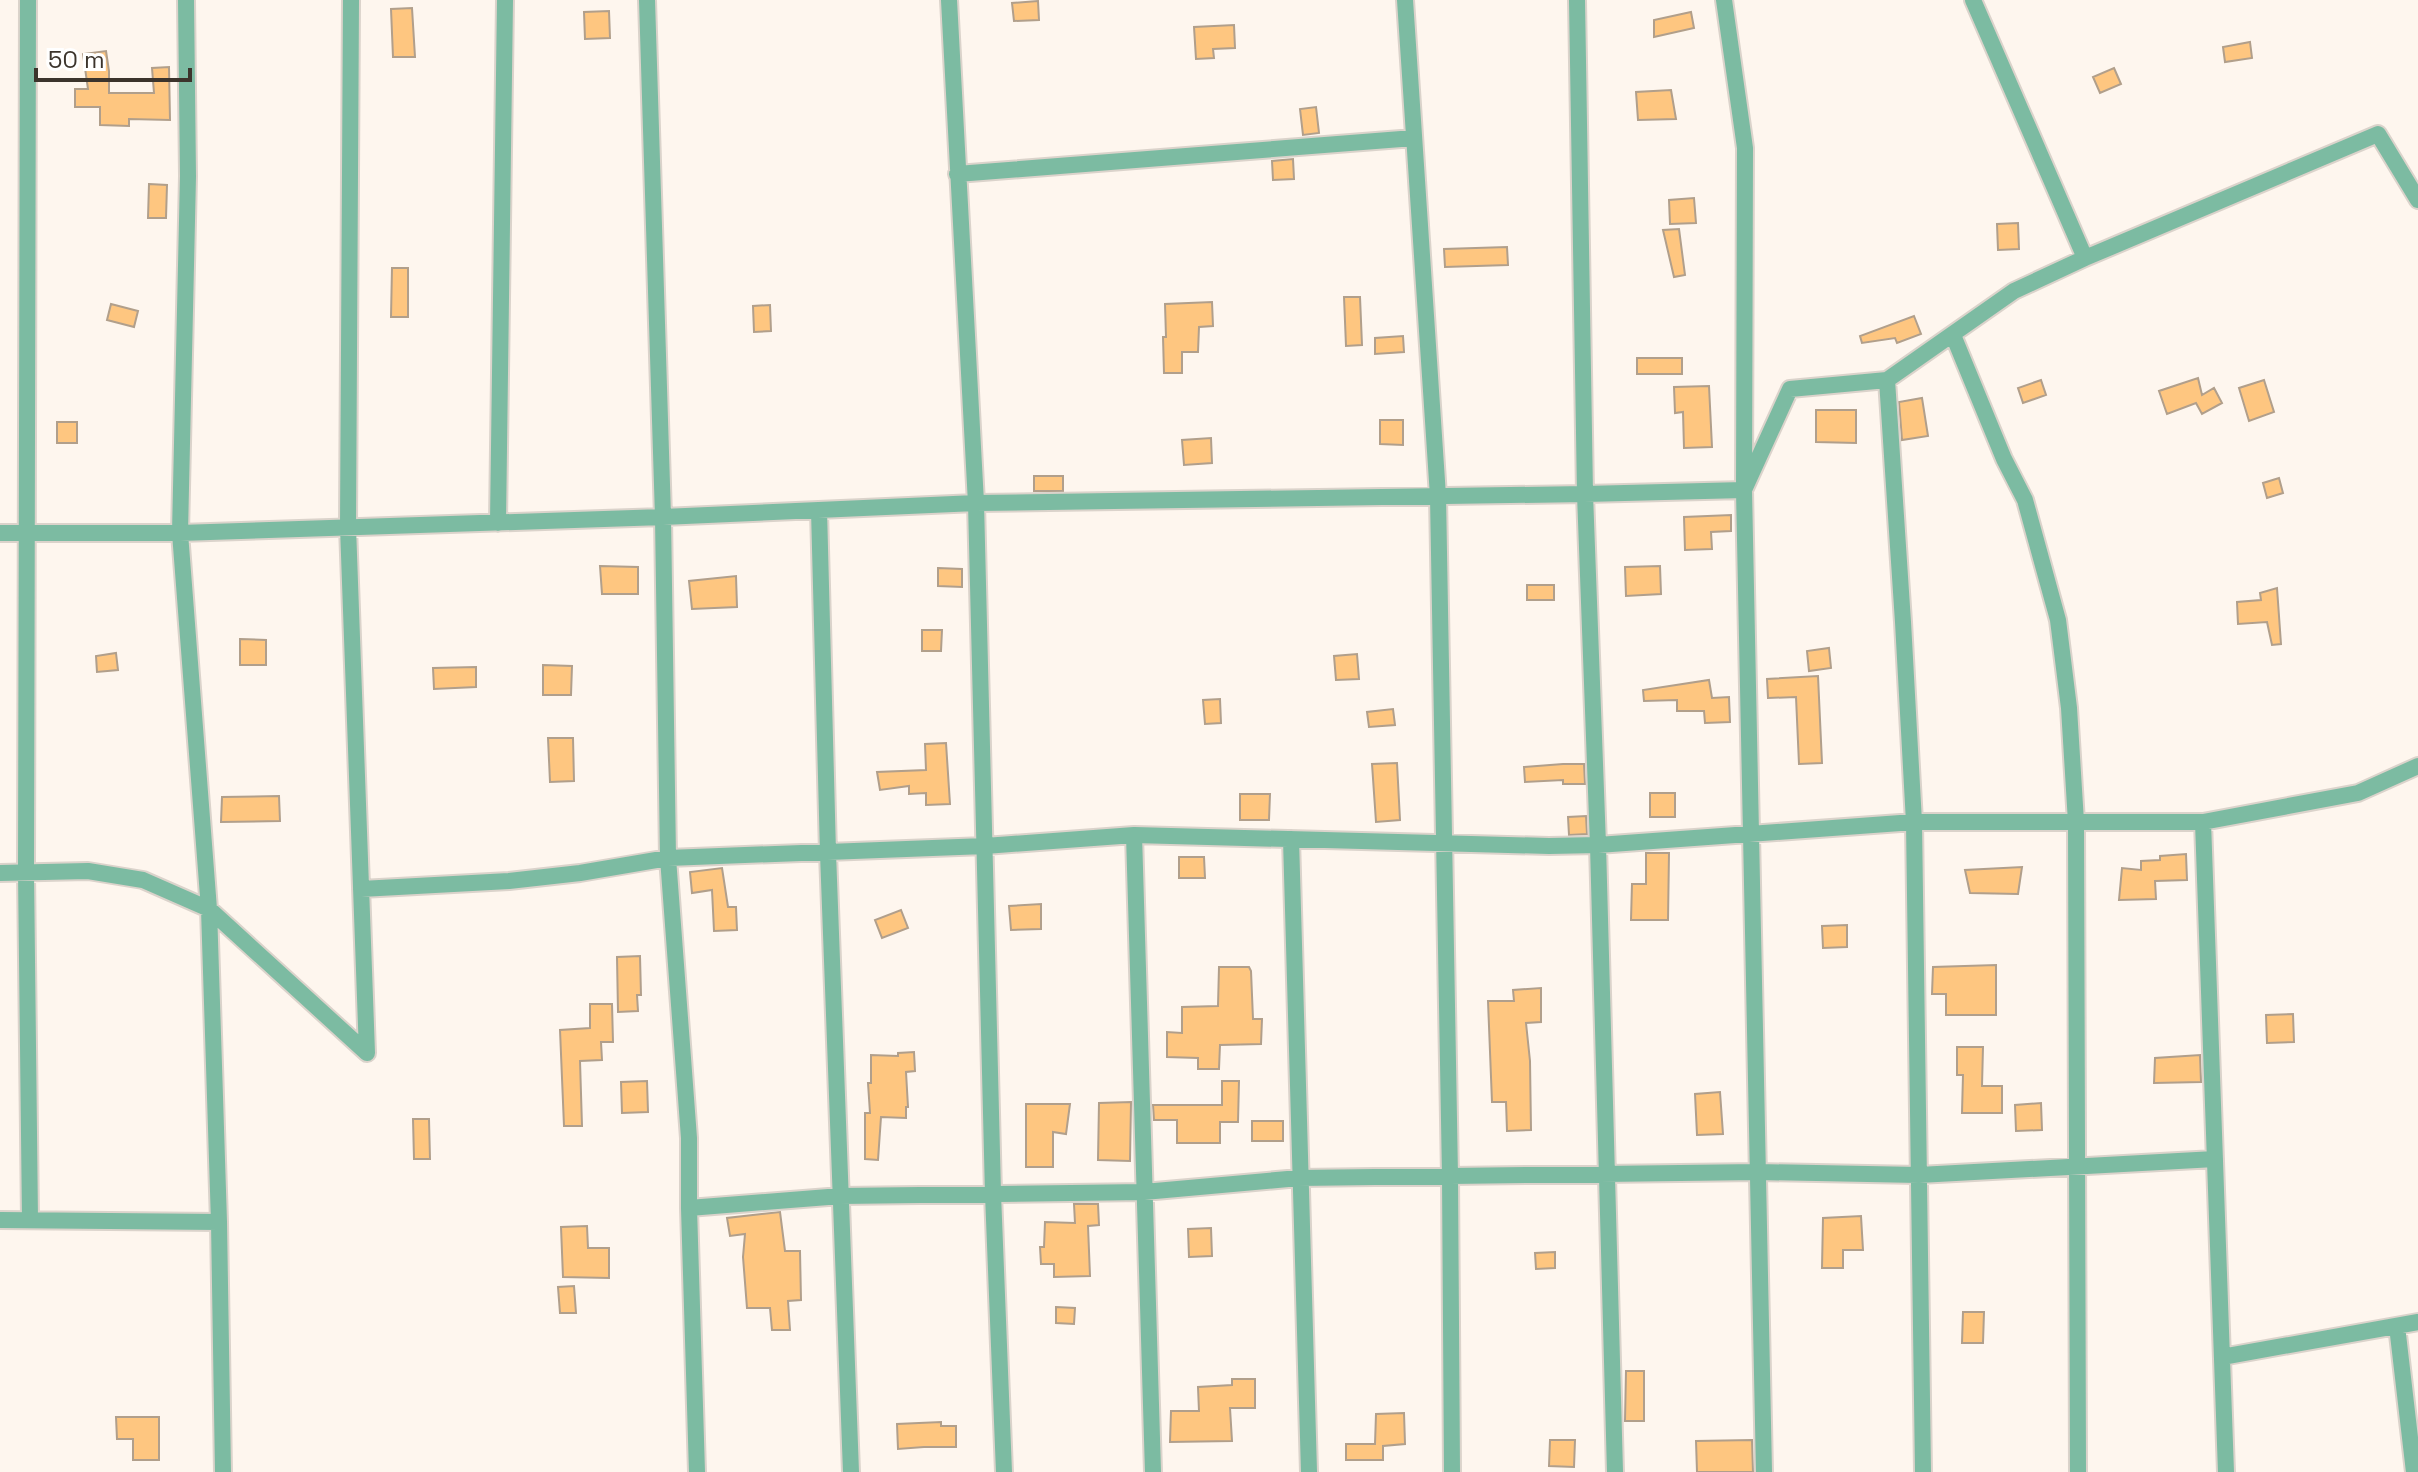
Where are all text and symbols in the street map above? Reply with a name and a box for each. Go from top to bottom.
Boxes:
scale bar [36,32,190,82]
text: 50 m [48,44,105,75]

